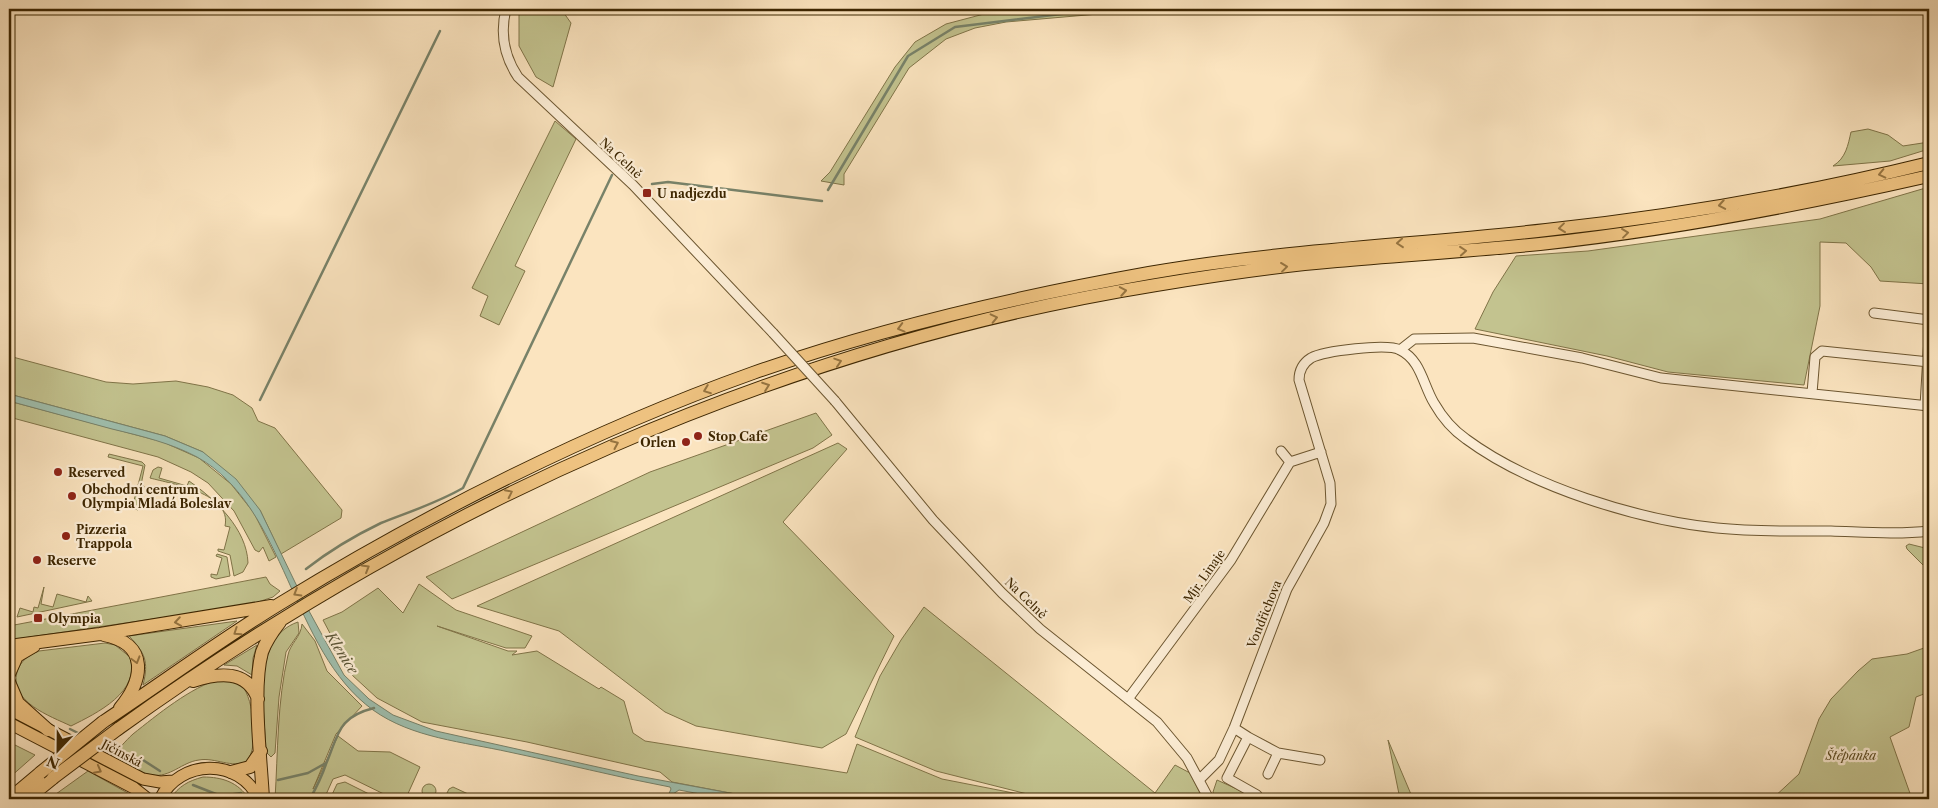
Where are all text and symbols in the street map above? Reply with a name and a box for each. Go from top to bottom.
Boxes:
street label: Na Celně [597,135,646,182]
one-way arrow [1877,168,1886,179]
place label: U nadjezdu [657,186,727,201]
marker: U nadjezdu [641,187,653,199]
one-way arrow [1718,200,1727,210]
one-way arrow [1557,222,1565,233]
one-way arrow [1621,228,1629,239]
one-way arrow [1395,237,1403,248]
one-way arrow [1460,246,1468,257]
one-way arrow [1280,262,1288,273]
one-way arrow [1119,286,1128,296]
one-way arrow [990,313,999,324]
one-way arrow [897,322,906,333]
one-way arrow [833,357,842,367]
one-way arrow [761,382,770,392]
one-way arrow [704,385,712,395]
place label: Stop Cafe [708,429,768,444]
marker: Stop Cafe [692,430,704,442]
place label: Orlen [640,435,677,450]
marker: Orlen [680,436,692,448]
one-way arrow [610,440,619,451]
place label: Reserved [68,465,125,480]
marker: Reserved [52,466,64,478]
place label: Obchodní centrum Olympia Mladá Boleslav [82,482,232,511]
one-way arrow [504,489,513,499]
marker: Obchodní centrum Olympia Mladá Boleslav [66,490,78,502]
place label: Pizzeria Trappola [76,522,133,551]
marker: Pizzeria Trappola [60,530,72,542]
street label: Mjr. Linaje [1180,546,1228,606]
place label: Reserve [47,553,96,568]
marker: Reserve [31,554,43,566]
one-way arrow [360,564,369,574]
street label: Na Celně [1002,574,1050,622]
street label: Vondřichova [1243,577,1285,651]
one-way arrow [294,587,303,597]
place label: Olympia [48,611,102,626]
marker: Olympia [32,612,44,624]
one-way arrow [174,616,182,626]
one-way arrow [234,626,243,635]
water label: Klenice [321,628,363,679]
one-way arrow [131,655,141,663]
north arrow [32,726,82,776]
street label: Jičínská [97,735,145,770]
park label: Štěpánka [1825,747,1876,763]
text: N [44,751,62,773]
one-way arrow [93,764,102,774]

